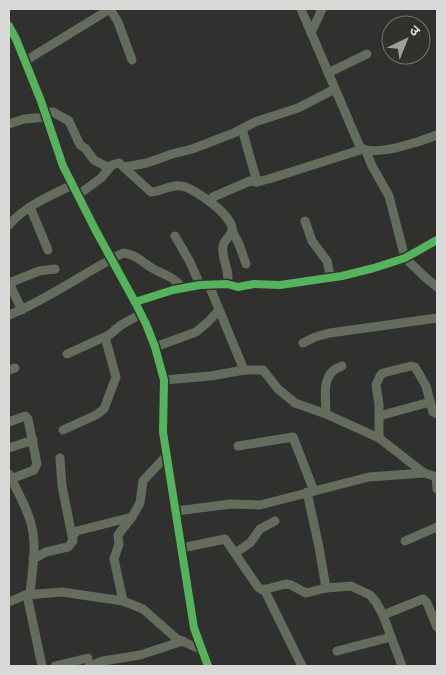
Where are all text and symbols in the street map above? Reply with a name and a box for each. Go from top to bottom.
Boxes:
north arrow [381,15,431,65]
text: उ [406,22,424,40]

